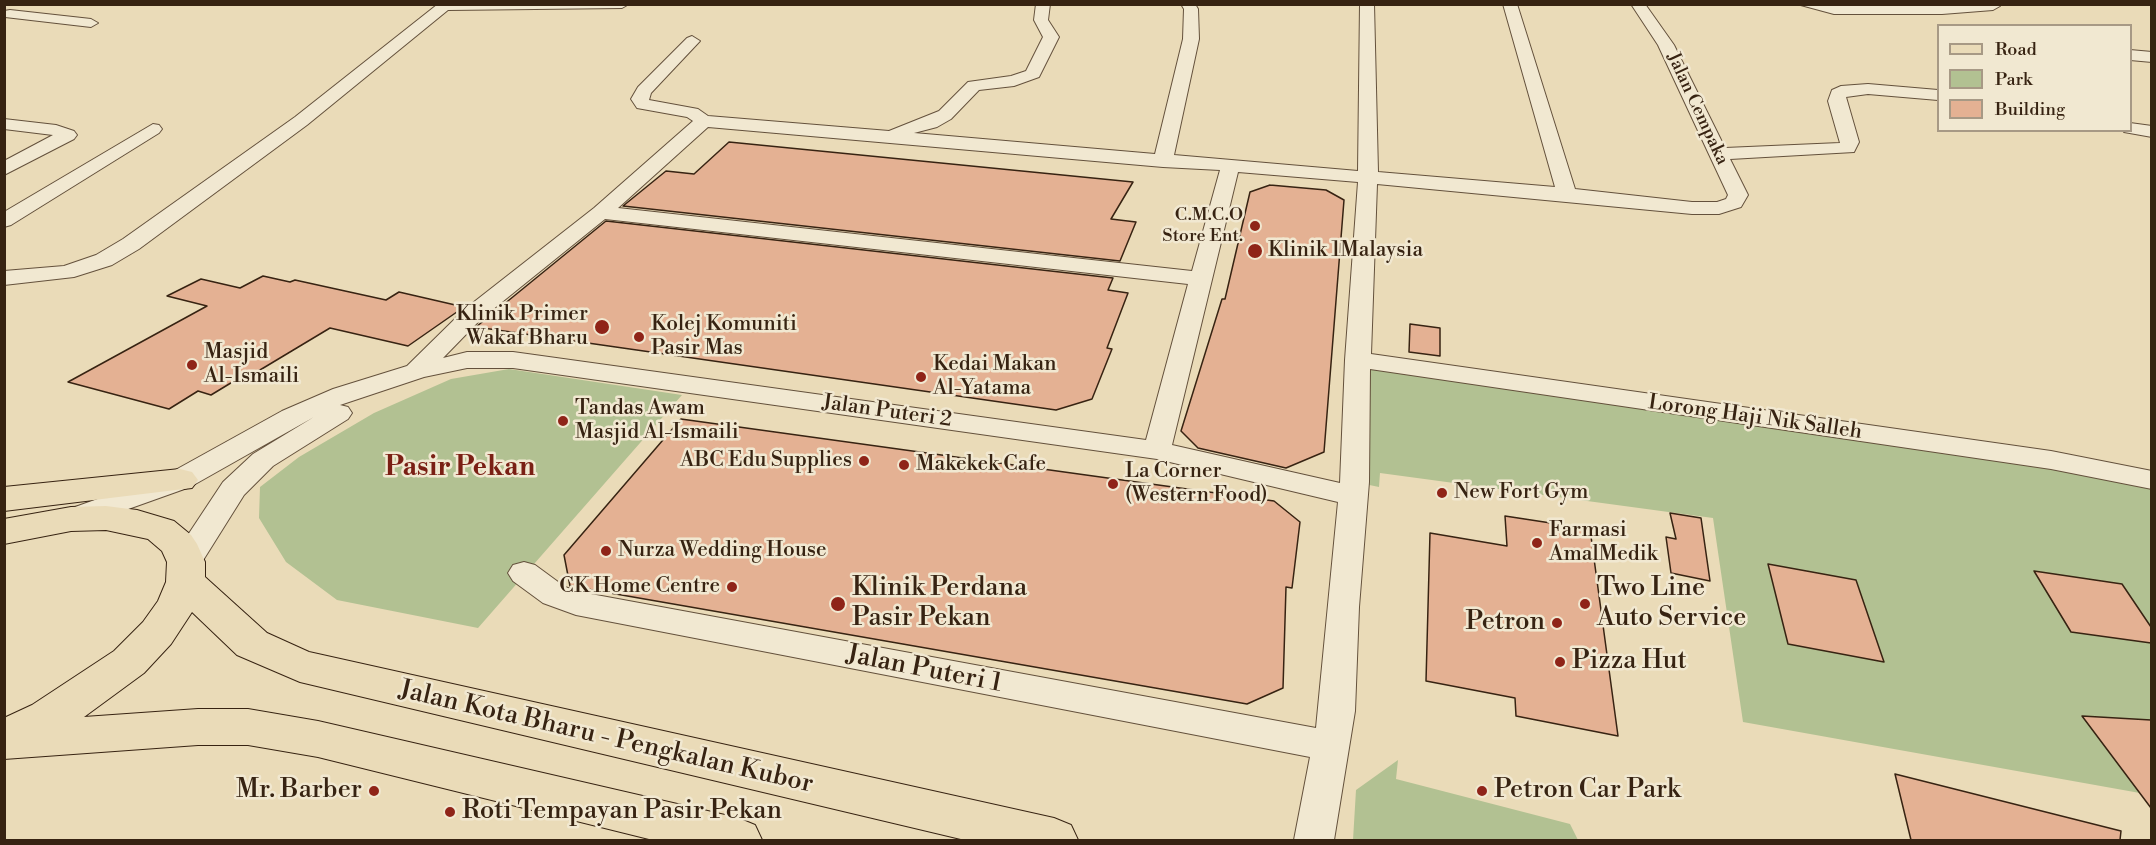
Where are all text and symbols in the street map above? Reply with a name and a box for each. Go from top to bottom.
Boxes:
legend [1937,24,2132,132]
text: Road [1995,38,2037,61]
street label: Jalan Cempaka [1662,49,1732,169]
text: Park [1995,68,2032,91]
text: Building [1995,98,2065,121]
place label: C.M.C.O Store Ent. [1162,205,1243,248]
marker: C.M.C.O Store Ent. [1248,219,1262,233]
place label: Klinik 1Malaysia [1268,238,1423,264]
marker: Klinik 1Malaysia [1246,242,1264,260]
place label: Klinik Primer Wakaf Bharu [456,302,588,352]
place label: Kolej Komuniti Pasir Mas [651,312,797,362]
marker: Klinik Primer Wakaf Bharu [593,318,611,336]
marker: Kolej Komuniti Pasir Mas [632,330,646,344]
place label: Masjid Al-Ismaili [204,340,299,390]
place label: Kedai Makan Al-Yatama [933,352,1057,402]
marker: Masjid Al-Ismaili [185,358,199,372]
marker: Kedai Makan Al-Yatama [914,370,928,384]
street label: Jalan Puteri 2 [821,390,953,434]
street label: Lorong Haji Nik Salleh [1647,391,1863,445]
place label: Tandas Awam Masjid Al-Ismaili [575,396,739,446]
marker: Tandas Awam Masjid Al-Ismaili [556,414,570,428]
place label: ABC Edu Supplies [680,448,852,474]
place label: Makekek Cafe [916,452,1046,478]
district label: Pasir Pekan [385,453,535,485]
marker: ABC Edu Supplies [857,454,871,468]
marker: Makekek Cafe [897,458,911,472]
place label: La Corner (Western Food) [1125,459,1268,509]
marker: La Corner (Western Food) [1106,477,1120,491]
place label: New Fort Gym [1454,480,1588,506]
marker: New Fort Gym [1435,486,1449,500]
place label: Farmasi AmalMedik [1549,518,1658,568]
marker: Farmasi AmalMedik [1530,536,1544,550]
place label: Nurza Wedding House [618,538,827,564]
marker: Nurza Wedding House [599,544,613,558]
place label: Klinik Perdana Pasir Pekan [852,573,1027,634]
place label: Two Line Auto Service [1597,573,1746,634]
place label: CK Home Centre [559,574,720,600]
marker: CK Home Centre [725,580,739,594]
marker: Klinik Perdana Pasir Pekan [829,595,847,613]
marker: Two Line Auto Service [1578,597,1592,611]
place label: Petron [1466,607,1545,639]
marker: Petron [1550,616,1564,630]
street label: Jalan Puteri 1 [844,640,1004,700]
place label: Pizza Hut [1572,646,1687,678]
marker: Pizza Hut [1553,655,1567,669]
street label: Jalan Kota Bharu - Pengkalan Kubor [396,675,816,801]
place label: Mr. Barber [236,775,362,807]
place label: Petron Car Park [1494,775,1681,807]
marker: Mr. Barber [367,784,381,798]
marker: Petron Car Park [1475,784,1489,798]
place label: Roti Tempayan Pasir Pekan [462,796,782,828]
marker: Roti Tempayan Pasir Pekan [443,805,457,819]

